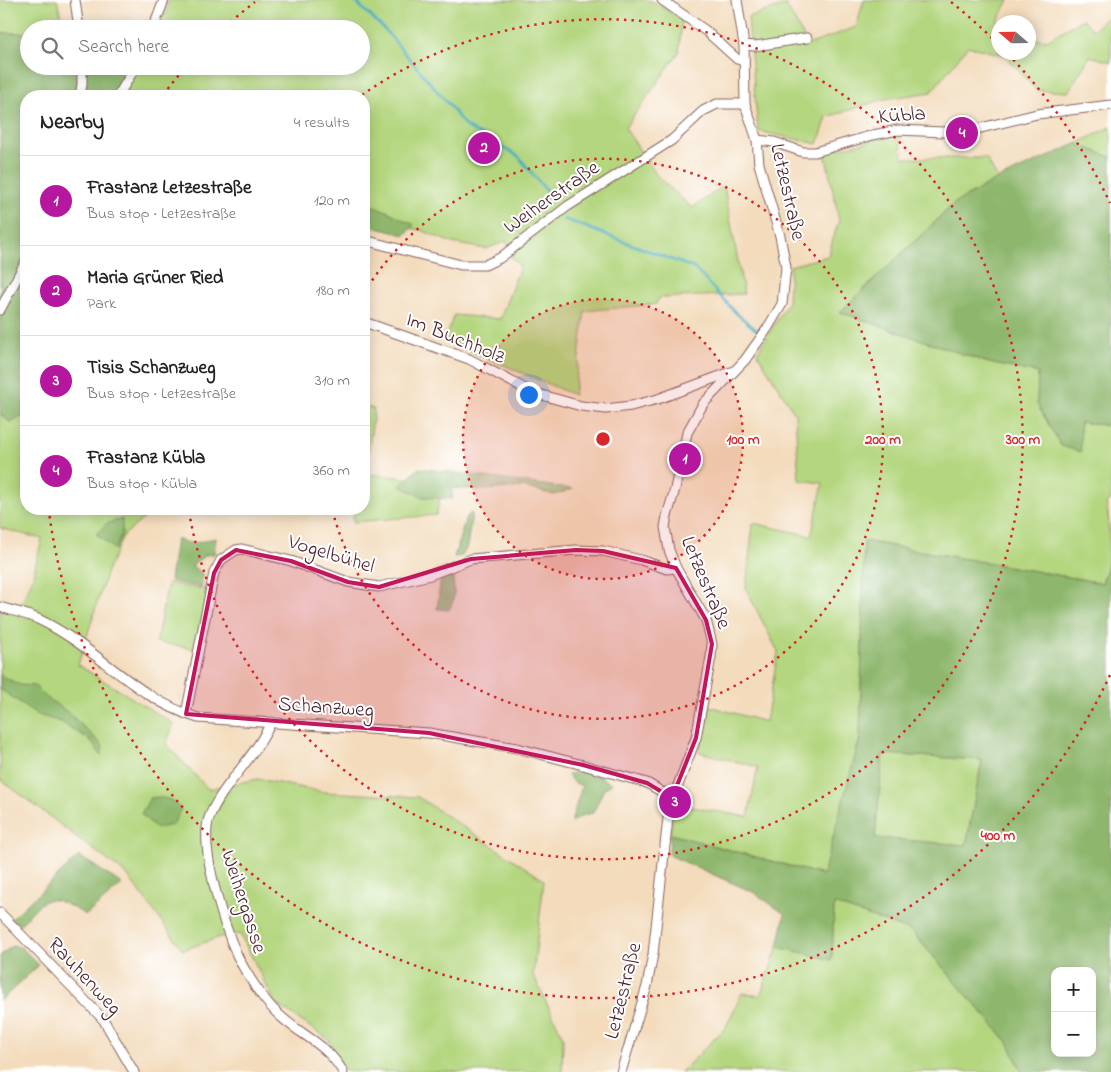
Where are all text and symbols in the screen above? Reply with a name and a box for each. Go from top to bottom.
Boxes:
north arrow [991,15,1036,60]
search box [20,20,370,75]
icon: search [38,34,66,62]
text: Search here [78,34,169,61]
street label: Kübla [877,99,927,133]
text: Nearby [40,108,104,138]
text: 4 results [294,111,350,135]
pin: 4 [946,114,978,152]
pin: 2 [468,129,500,167]
street label: Letzestraße [761,141,813,244]
street label: Weiherstraße [498,153,607,242]
text: Frastanz Letzestraße [87,175,251,202]
text: 1 [53,189,59,213]
text: 120 m [314,189,350,213]
text: Bus stop · Letzestraße [87,202,236,226]
text: Maria Grüner Ried [87,265,223,292]
text: 2 [52,279,60,303]
text: 180 m [316,279,350,303]
text: Park [87,292,116,316]
street label: Im Buchholz [401,306,509,373]
text: Tisis Schanzweg [87,355,216,382]
text: 3 [53,369,59,393]
text: 310 m [315,369,350,393]
text: Bus stop · Letzestraße [87,382,236,406]
your location [516,382,542,408]
text: 100 m [726,429,760,451]
text: 200 m [864,429,901,451]
text: 300 m [1005,429,1041,451]
centre of rings [594,430,612,448]
pin: 1 [669,440,701,478]
text: Frastanz Kübla [87,445,205,472]
text: 4 [53,459,59,483]
text: 360 m [313,459,350,483]
text: Bus stop · Kübla [87,472,197,496]
street label: Vogelbühel [282,527,378,584]
street label: Letzestraße [672,532,738,635]
street label: Schanzweg [277,690,375,728]
pin: 3 [659,783,691,821]
text: 400 m [980,825,1016,847]
street label: Weihergasse [210,847,274,959]
street label: Rauhenweg [38,931,128,1024]
street label: Letzestraße [598,939,651,1042]
map controls [1051,967,1096,1057]
button: + [1051,967,1096,1012]
button: − [1051,1012,1096,1057]

